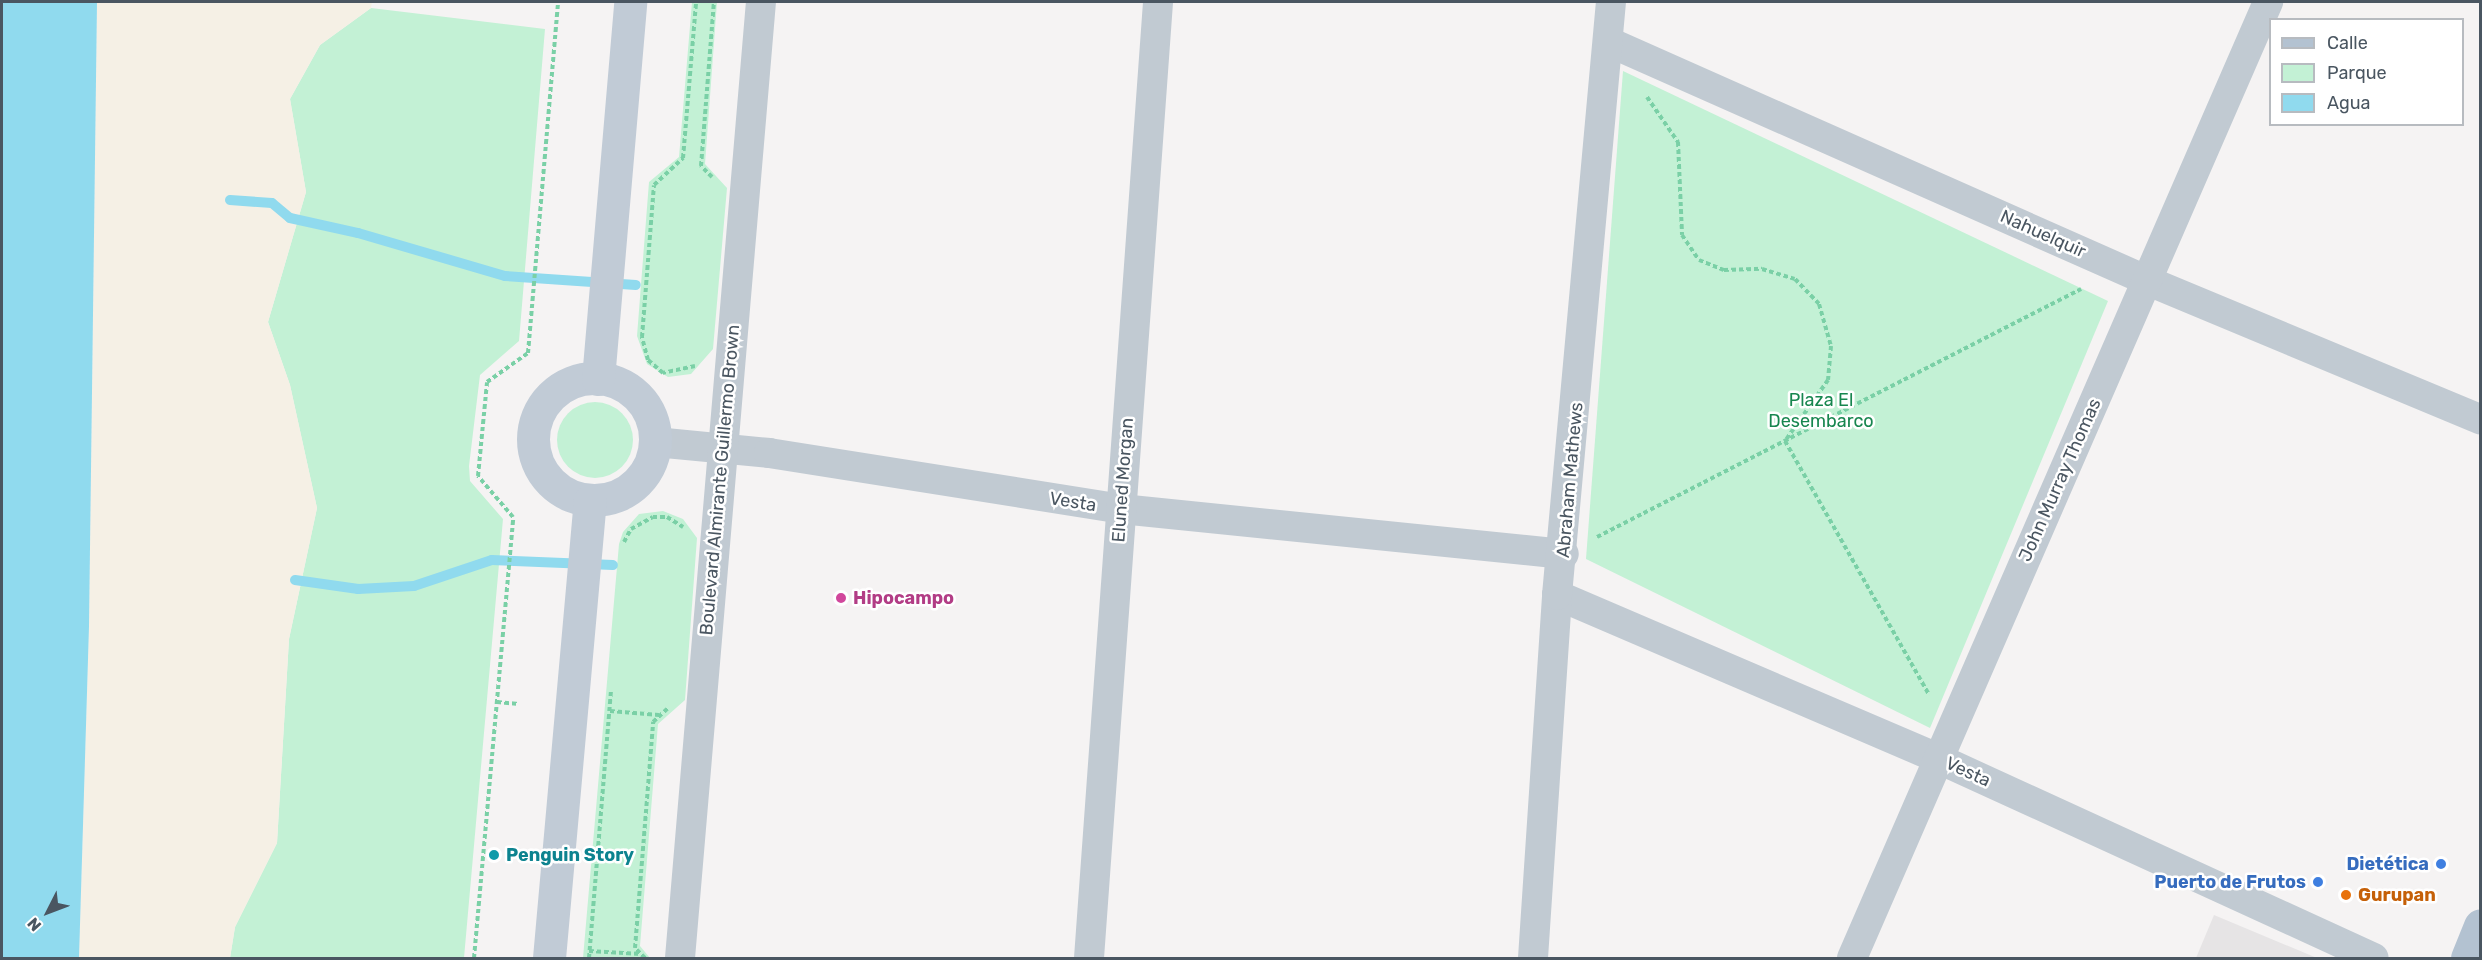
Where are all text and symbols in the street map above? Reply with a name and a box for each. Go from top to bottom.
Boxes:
legend [2269,18,2464,126]
text: Calle [2327,32,2368,54]
text: Parque [2327,62,2387,84]
text: Agua [2327,92,2370,114]
street label: Nahuelquir [1997,206,2089,262]
street label: Boulevard Almirante Guillermo Brown [696,323,744,637]
park label: Plaza El Desembarco [1768,390,1874,432]
street label: John Murray Thomas [2014,395,2106,565]
street label: Abraham Mathews [1552,401,1588,559]
street label: Eluned Morgan [1108,417,1138,543]
street label: Vesta [1048,488,1098,516]
place label: Hipocampo [853,587,954,609]
marker: Hipocampo [834,591,848,605]
street label: Vesta [1942,752,1994,792]
place label: Penguin Story [506,844,634,866]
marker: Penguin Story [487,848,501,862]
place label: Dietética [2346,853,2429,875]
marker: Dietética [2434,857,2448,871]
place label: Puerto de Frutos [2154,871,2306,893]
marker: Puerto de Frutos [2311,875,2325,889]
north arrow [18,882,78,942]
place label: Gurupan [2358,884,2436,906]
marker: Gurupan [2339,888,2353,902]
text: N [23,914,45,935]

